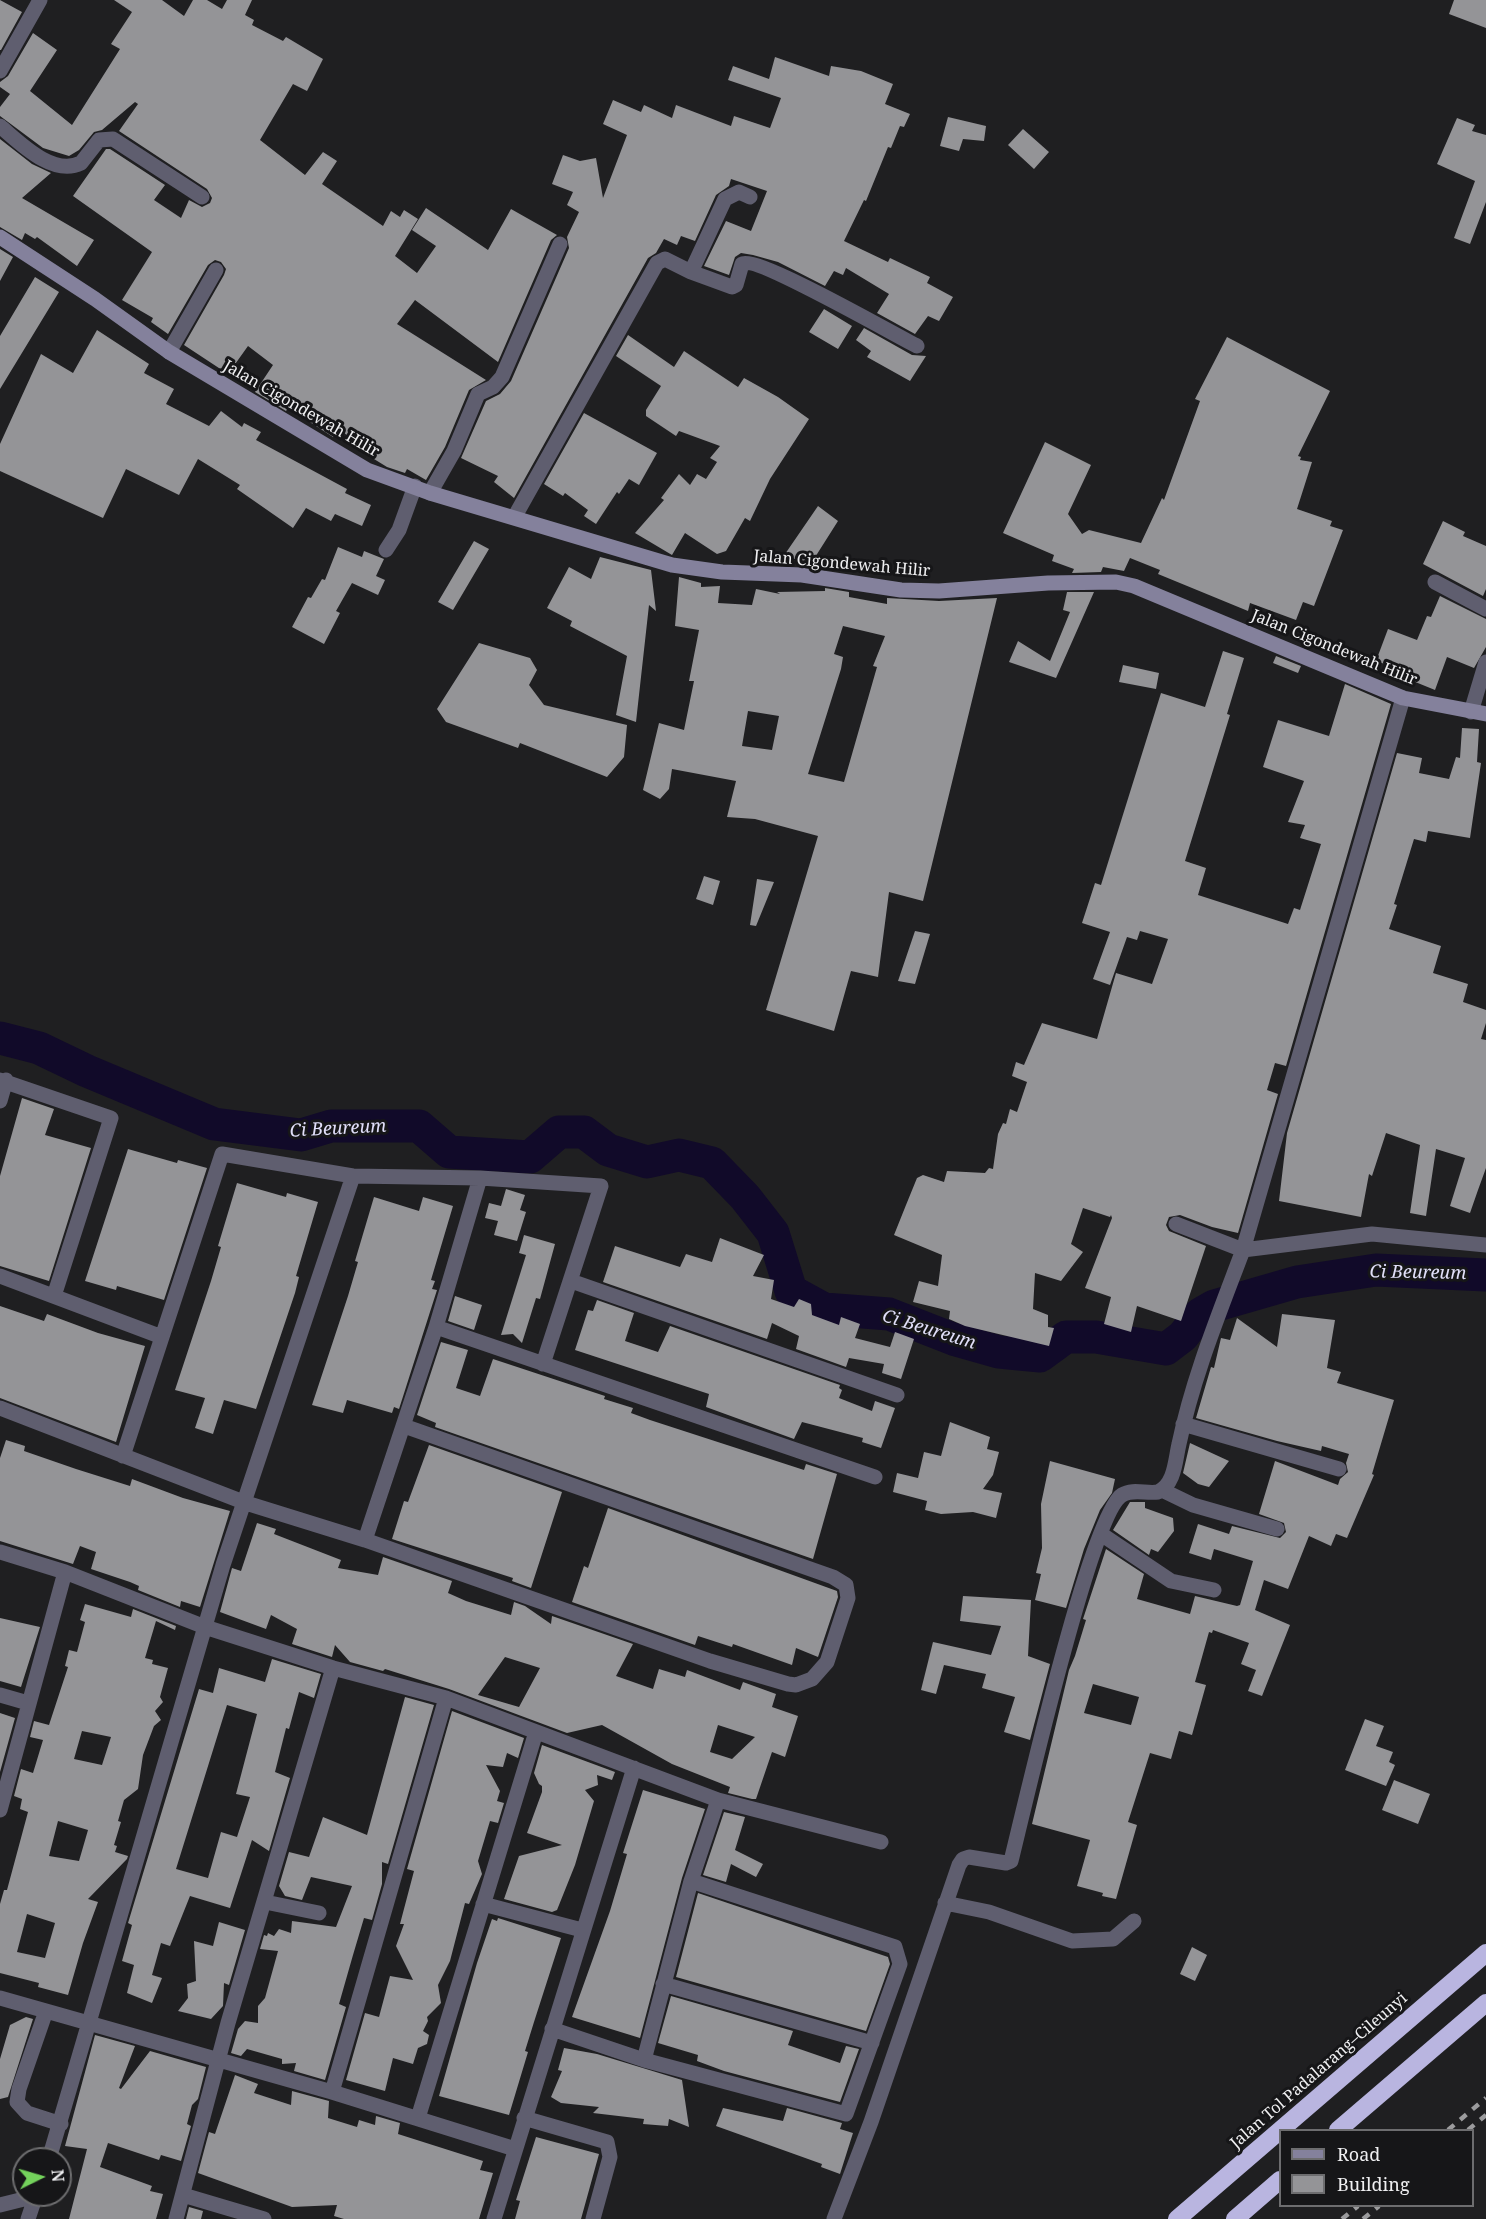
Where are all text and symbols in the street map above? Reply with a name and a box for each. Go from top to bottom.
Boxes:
street label: Jalan Cigondewah Hilir [219,356,383,462]
street label: Jalan Cigondewah Hilir [753,547,931,581]
street label: Jalan Cigondewah Hilir [1248,606,1420,690]
water label: Ci Beureum [289,1116,387,1142]
water label: Ci Beureum [1369,1261,1467,1285]
water label: Ci Beureum [880,1306,978,1354]
street label: Jalan Tol Padalarang–Cileunyi [1227,1989,1411,2153]
legend [1279,2129,1474,2207]
text: Road [1337,2142,1380,2166]
north arrow [12,2147,72,2207]
text: N [46,2168,69,2183]
text: Building [1337,2172,1410,2196]

